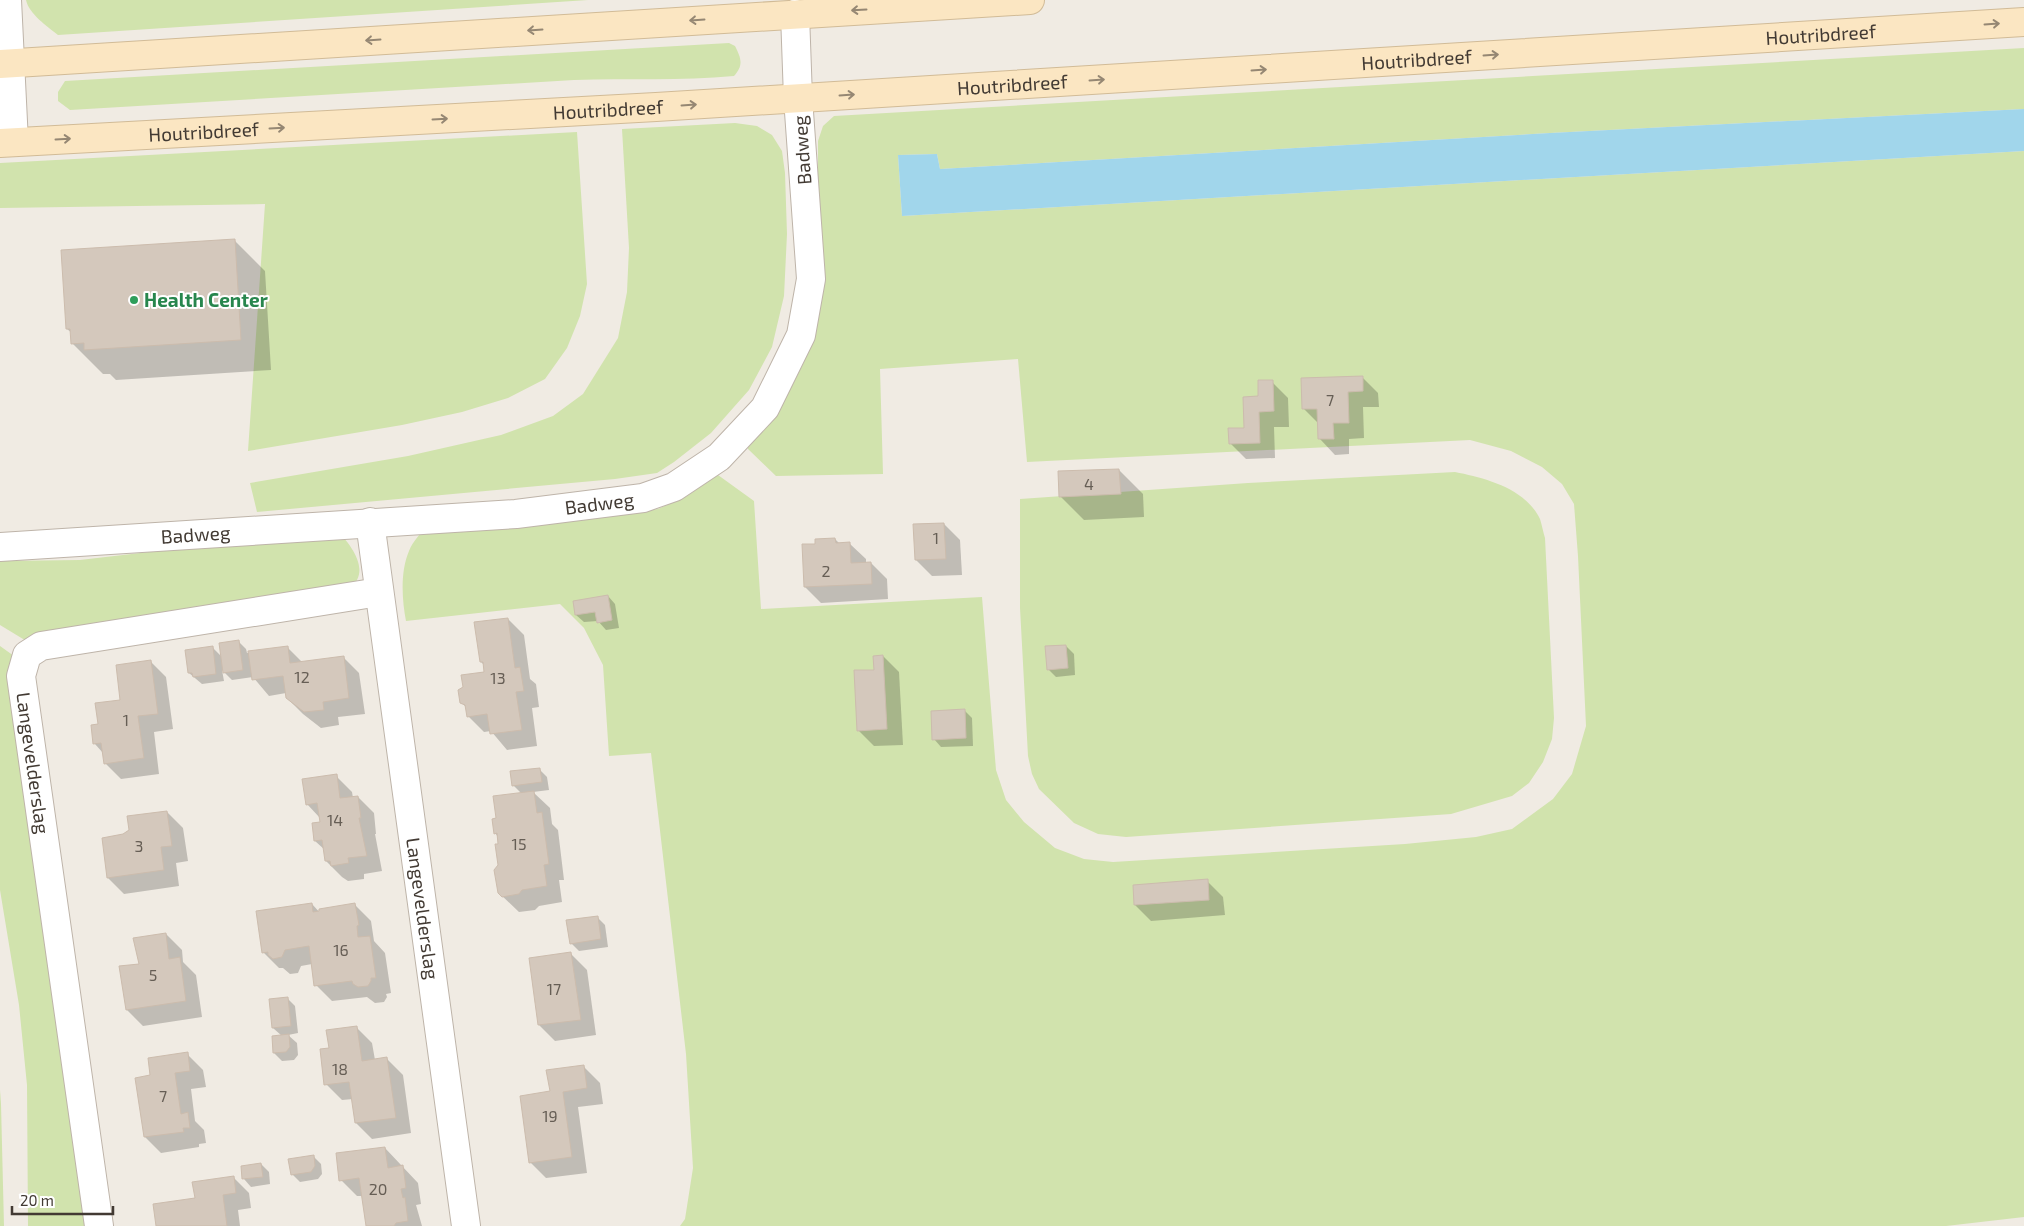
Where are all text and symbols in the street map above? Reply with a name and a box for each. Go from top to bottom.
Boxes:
one-way arrow [852,5,868,14]
one-way arrow [689,15,705,24]
street label: Houtribdreef [1765,19,1877,49]
one-way arrow [1984,20,2000,29]
one-way arrow [527,25,543,35]
one-way arrow [365,36,381,45]
street label: Houtribdreef [1361,44,1473,74]
one-way arrow [1483,51,1499,60]
one-way arrow [1250,65,1266,74]
street label: Houtribdreef [956,69,1069,99]
one-way arrow [1088,75,1104,84]
one-way arrow [839,90,855,99]
street label: Houtribdreef [552,95,665,124]
one-way arrow [681,101,697,110]
one-way arrow [431,114,447,123]
street label: Badweg [788,114,815,186]
street label: Houtribdreef [148,117,260,146]
one-way arrow [269,123,285,132]
one-way arrow [54,135,70,144]
place label: Health Center [144,288,268,311]
marker: Health Center [128,294,140,306]
house number: 7 [1326,390,1334,409]
house number: 4 [1084,474,1094,493]
street label: Badweg [563,487,636,519]
street label: Badweg [160,520,231,548]
house number: 1 [933,528,939,547]
house number: 2 [822,561,831,580]
house number: 12 [294,667,310,686]
house number: 13 [490,668,506,687]
street label: Langevelderslag [12,691,55,836]
house number: 1 [123,710,129,729]
house number: 14 [327,810,343,829]
house number: 15 [512,834,526,853]
house number: 3 [135,836,143,855]
street label: Langevelderslag [402,836,444,981]
house number: 16 [333,940,349,959]
house number: 5 [149,965,157,984]
house number: 17 [547,979,561,998]
house number: 18 [332,1059,348,1078]
house number: 7 [159,1086,167,1105]
house number: 19 [542,1106,558,1125]
house number: 20 [369,1179,387,1198]
scale bar [12,1184,114,1216]
text: 20 m [20,1191,54,1209]

